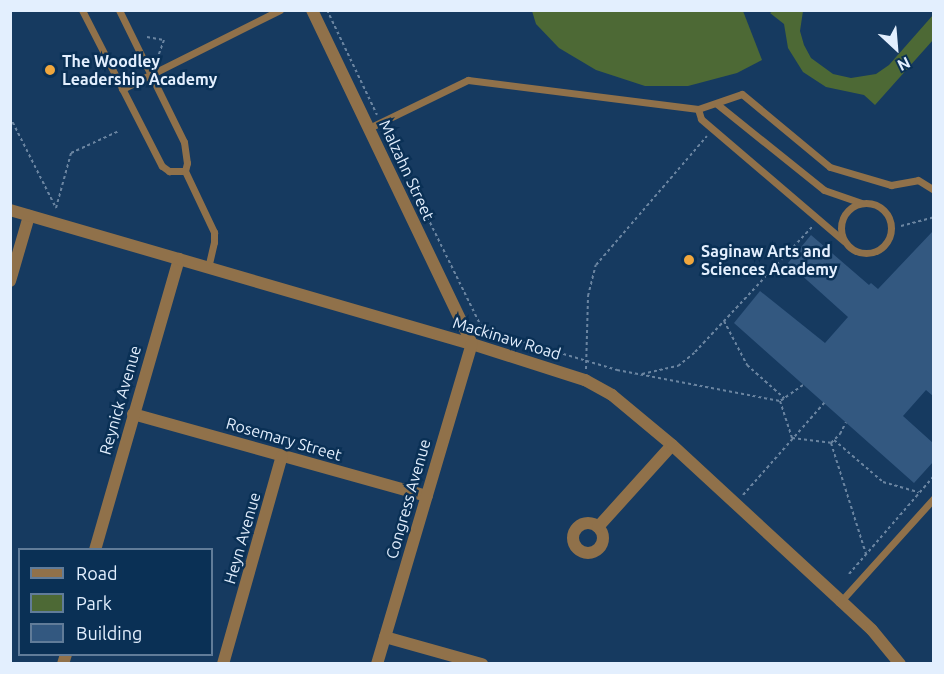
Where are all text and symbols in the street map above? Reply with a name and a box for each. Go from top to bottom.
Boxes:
north arrow [866,18,926,78]
place label: The Woodley Leadership Academy [62,51,217,89]
text: N [895,53,913,75]
marker: The Woodley Leadership Academy [43,63,57,77]
street label: Malzahn Street [375,117,439,223]
place label: Saginaw Arts and Sciences Academy [701,241,838,279]
marker: Saginaw Arts and Sciences Academy [682,253,696,267]
street label: Mackinaw Road [451,312,563,364]
street label: Reynick Avenue [95,343,145,457]
street label: Rosemary Street [224,413,344,465]
street label: Congress Avenue [382,437,434,561]
street label: Heyn Avenue [220,490,264,586]
legend [18,548,213,656]
text: Road [76,563,118,583]
text: Park [76,593,112,613]
text: Building [76,623,142,643]

